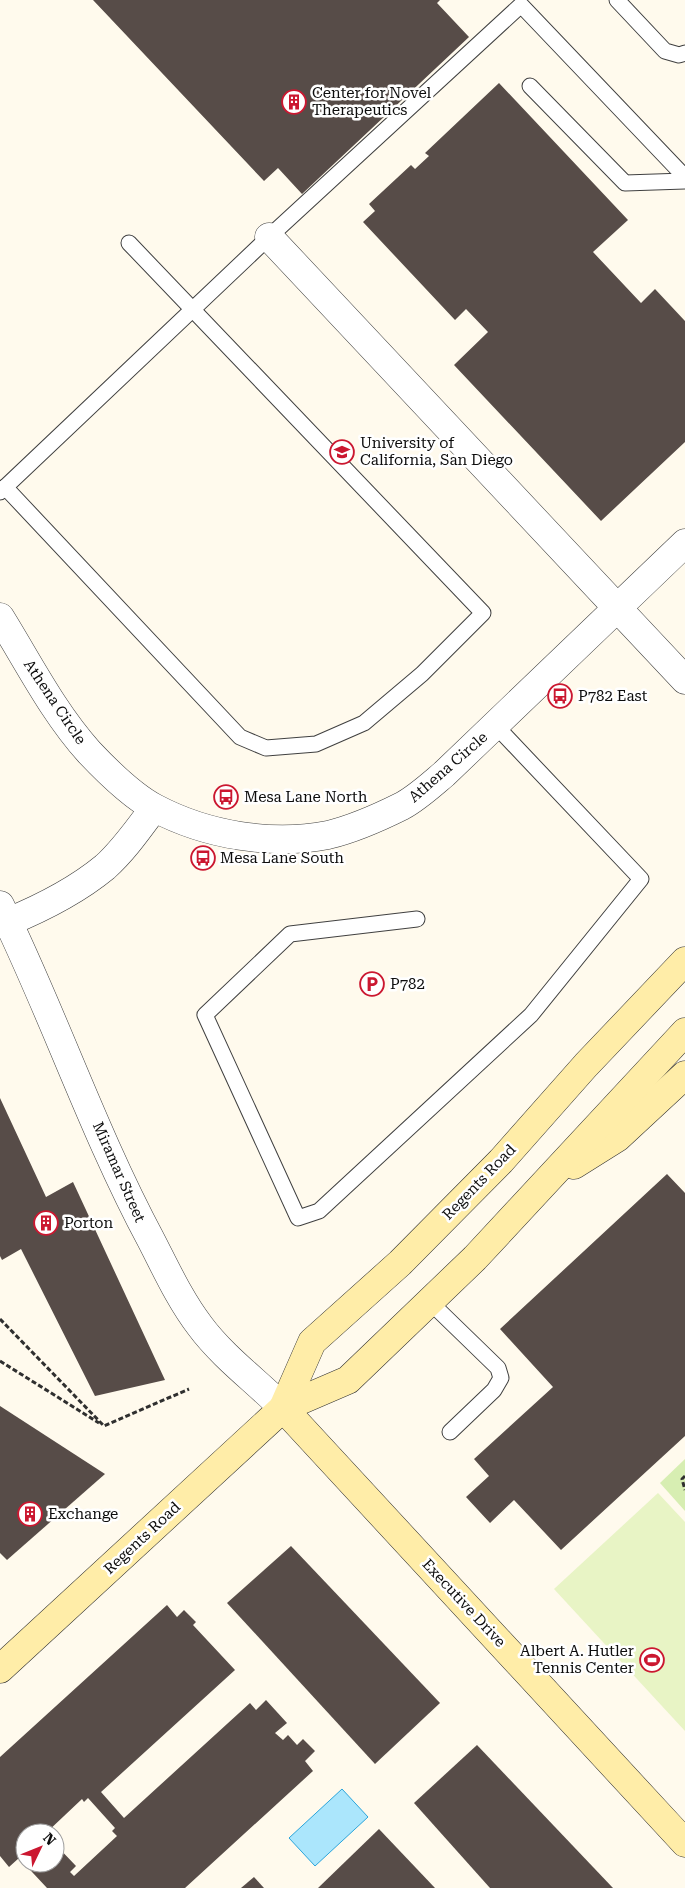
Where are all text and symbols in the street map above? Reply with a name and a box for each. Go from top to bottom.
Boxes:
place label: Center for Novel Therapeutics [312,84,432,119]
building icon: Center for Novel Therapeutics [281,89,307,115]
place label: University of California, San Diego [360,434,513,469]
school or university icon: University of California, San Diego [329,439,355,465]
street label: Athena Circle [20,656,90,748]
bus stop icon: P782 East [547,683,573,709]
place label: P782 East [578,687,648,705]
street label: Athena Circle [405,728,491,806]
bus stop icon: Mesa Lane North [213,784,239,810]
place label: Mesa Lane North [244,788,368,806]
bus stop icon: Mesa Lane South [190,845,216,871]
place label: Mesa Lane South [220,849,344,867]
parking icon: P782 [359,971,385,997]
place label: P782 [390,975,425,993]
street label: Miramar Street [89,1119,149,1225]
street label: Regents Road [439,1140,520,1223]
building icon: Porton [33,1210,59,1236]
place label: Porton [64,1214,114,1232]
street label: Regents Road [100,1498,184,1578]
building icon: Exchange [17,1501,43,1527]
place label: Exchange [48,1505,118,1523]
street label: Executive Drive [419,1555,509,1651]
place label: Albert A. Hutler Tennis Center [520,1642,634,1677]
sports icon: Albert A. Hutler Tennis Center [639,1647,665,1673]
north arrow [15,1823,65,1873]
text: N [40,1830,59,1849]

